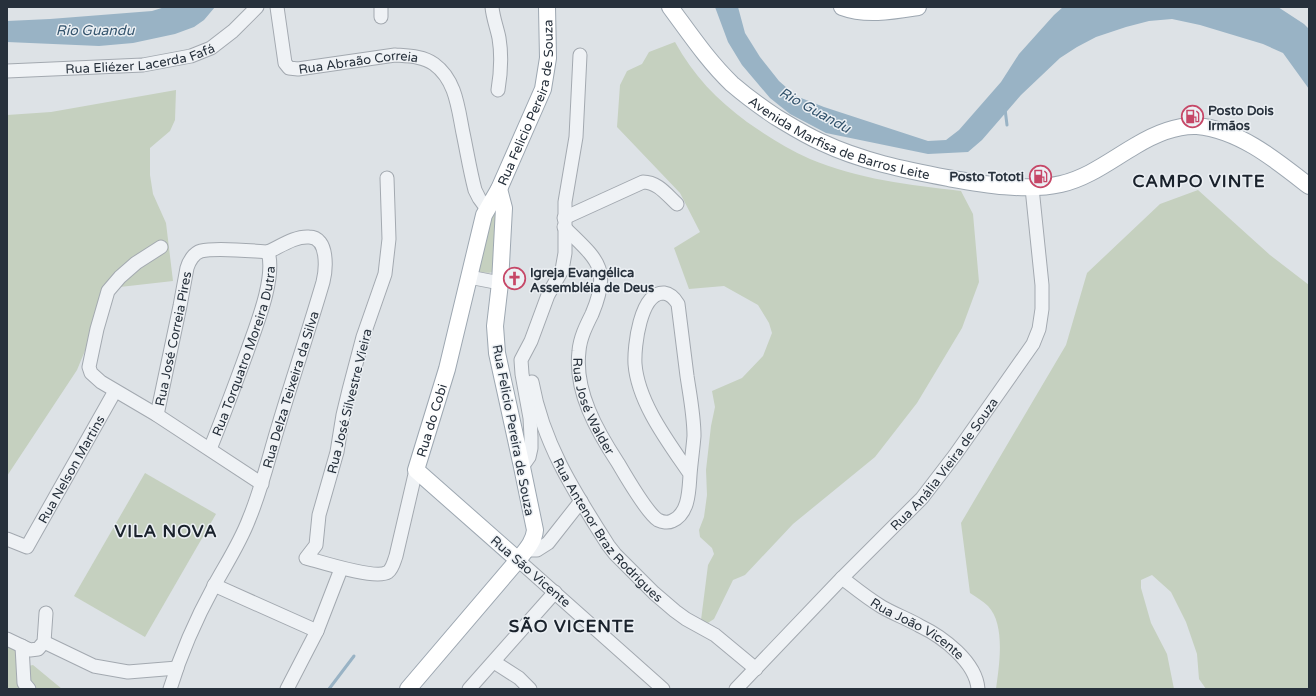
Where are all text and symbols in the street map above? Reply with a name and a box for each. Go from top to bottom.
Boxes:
street label: Rua Felicio Pereira de Souza [495,19,557,188]
water label: Rio Guandu [56,22,136,39]
street label: Rua Eliézer Lacerda Fafá [65,40,217,77]
street label: Rua Abraão Correia [297,48,419,78]
water label: Rio Guandu [776,84,854,138]
street label: Avenida Marfisa de Barros Leite [745,93,931,183]
place label: Posto Dois Irmãos [1208,103,1274,134]
fuel station icon: Posto Dois Irmãos [1180,104,1206,130]
fuel station icon: Posto Tototi [1027,163,1053,189]
place label: Posto Tototi [949,169,1024,185]
district label: CAMPO VINTE [1132,171,1266,192]
place label: Igreja Evangélica Assembléia de Deus [530,265,654,296]
street label: Rua Torquatro Moreira Dutra [209,266,279,439]
church icon: Igreja Evangélica Assembléia de Deus [502,266,528,292]
street label: Rua José Correia Pires [152,270,195,408]
street label: Rua Delza Teixeira da Silva [260,309,323,470]
street label: Rua José Silvestre Vieira [324,327,376,475]
street label: Rua Felicio Pereira de Souza [489,343,537,517]
street label: Rua José Walder [569,358,618,458]
street label: Rua do Cobi [413,382,451,459]
street label: Rua Anália Vieira de Souza [887,395,1002,534]
street label: Rua Nelson Martins [35,413,109,526]
street label: Rua Antenor Braz Rodrigues [549,455,666,606]
district label: VILA NOVA [114,521,218,542]
street label: Rua São Vicente [487,533,574,611]
street label: Rua João Vicente [867,595,967,663]
district label: SÃO VICENTE [509,616,635,637]

